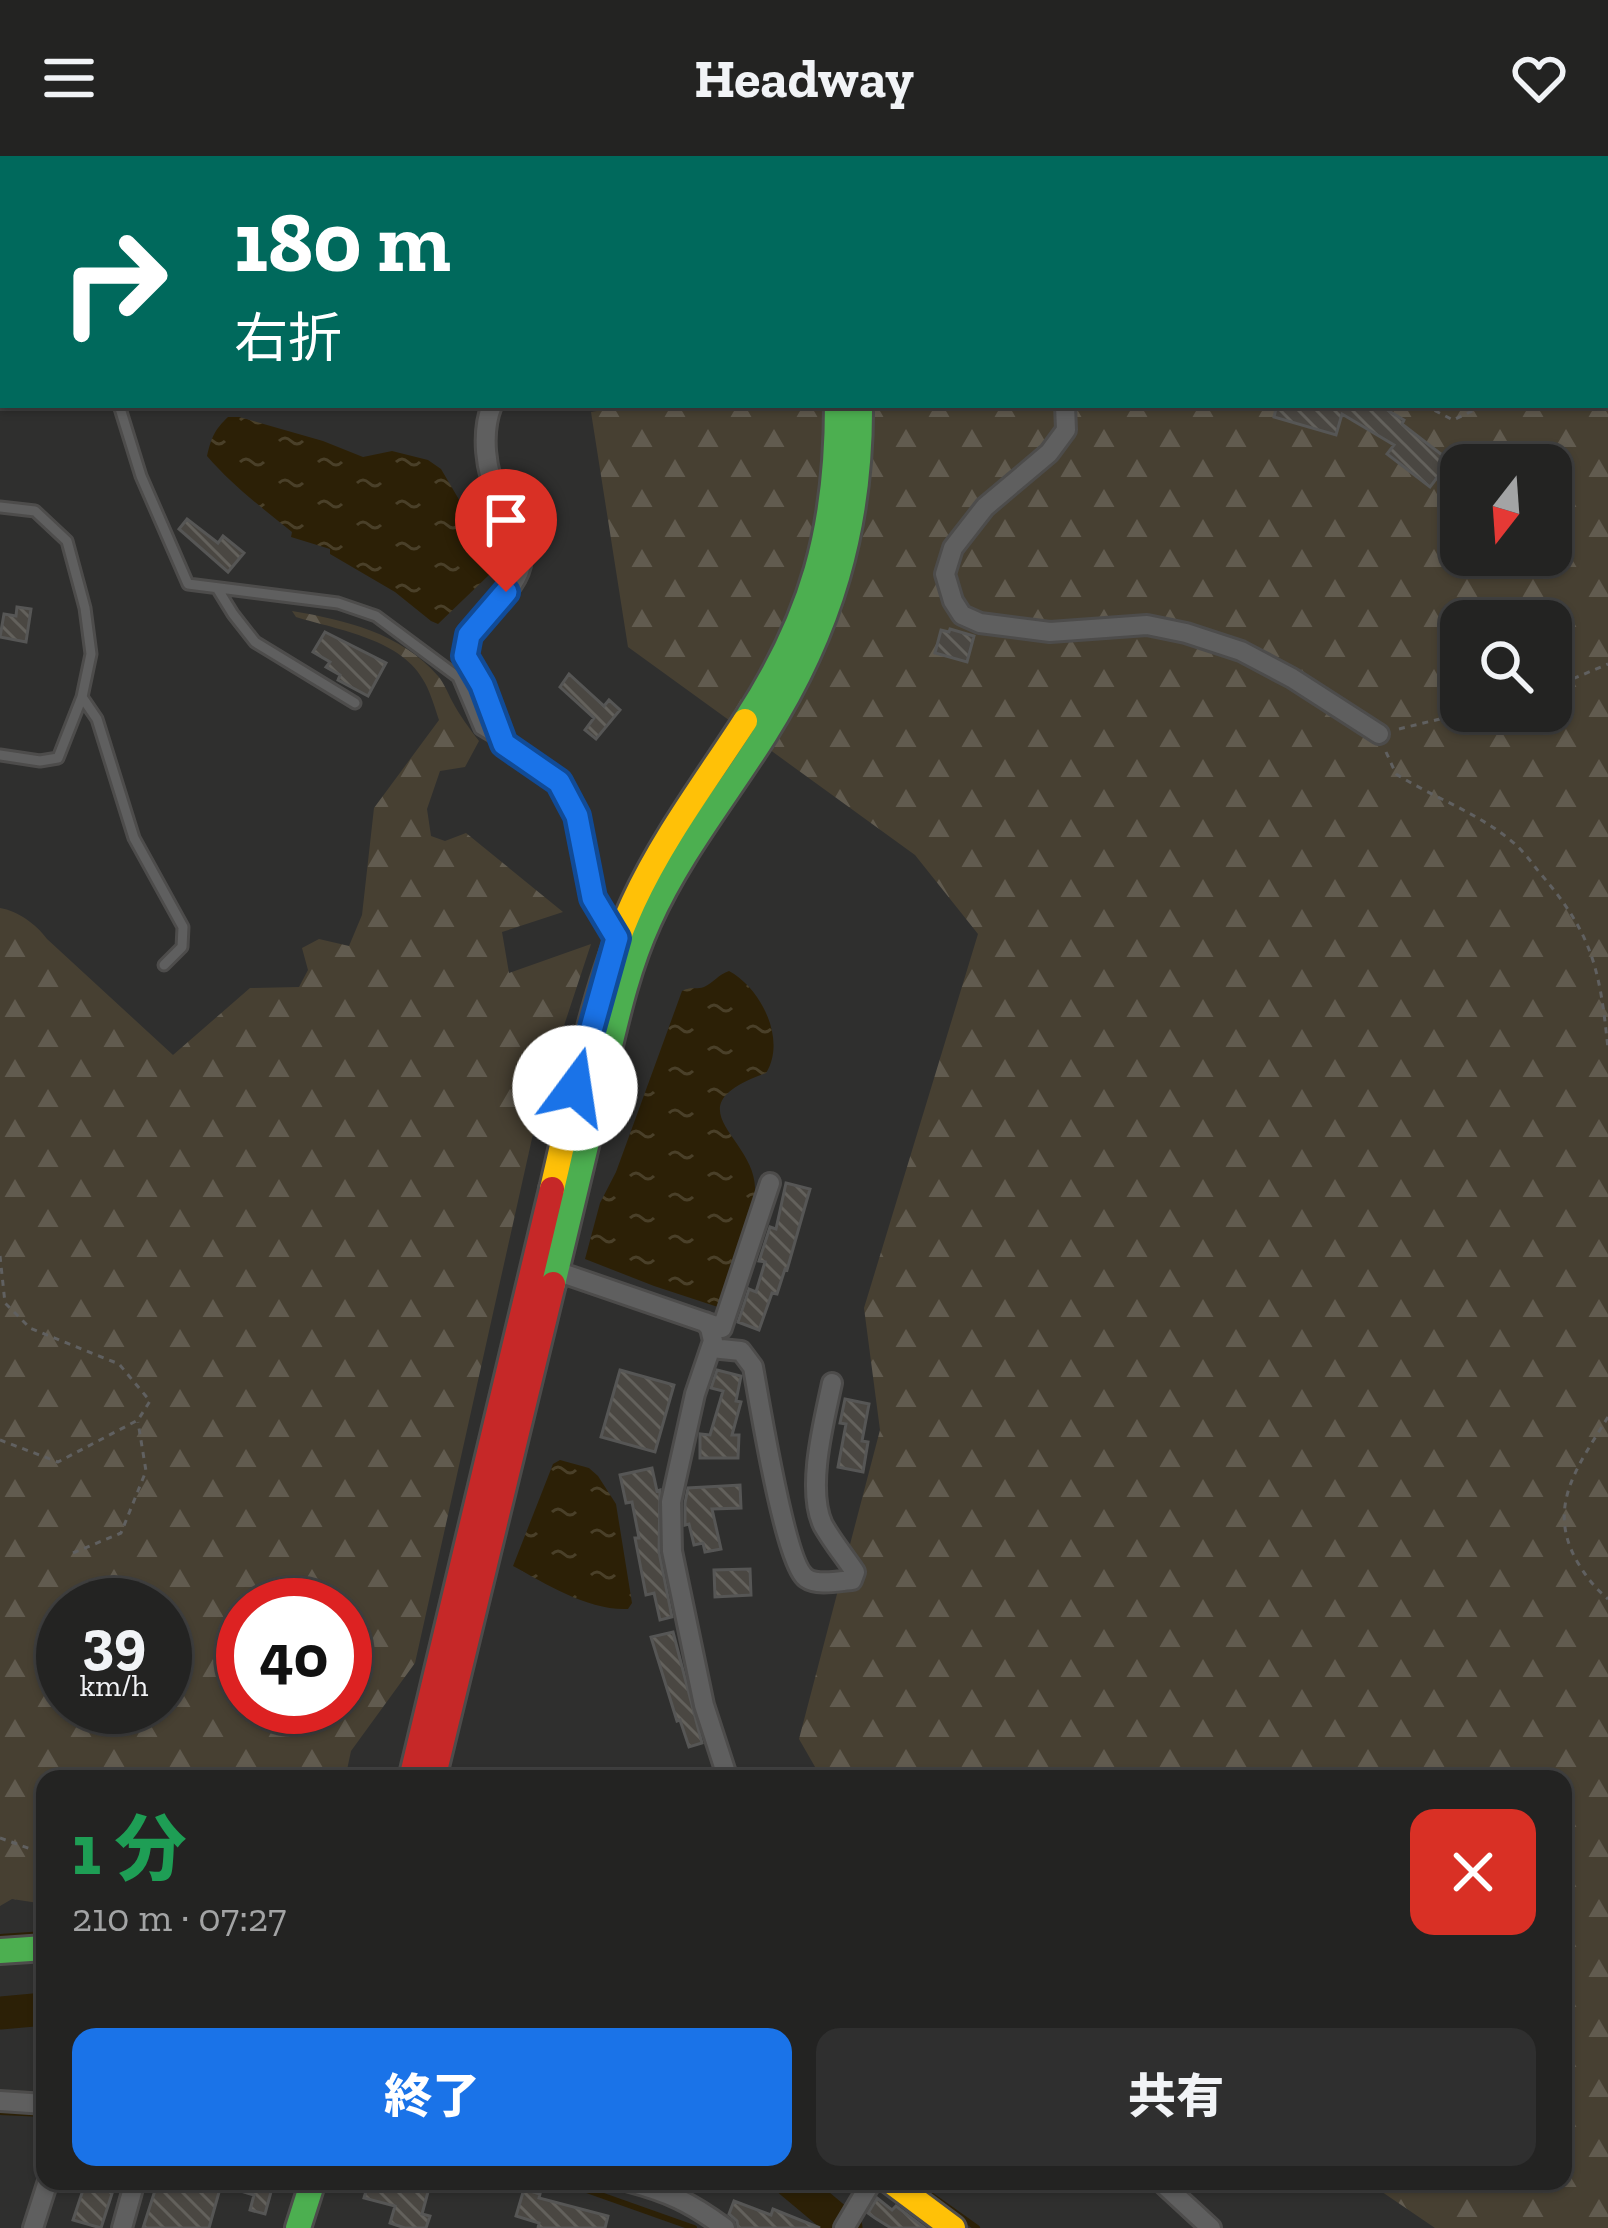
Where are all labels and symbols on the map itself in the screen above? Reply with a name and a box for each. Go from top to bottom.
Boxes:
north arrow [1440,444,1572,576]
pin [455,469,557,592]
position arrow [512,1025,638,1151]
speed limit sign: 40 [216,1578,372,1734]

